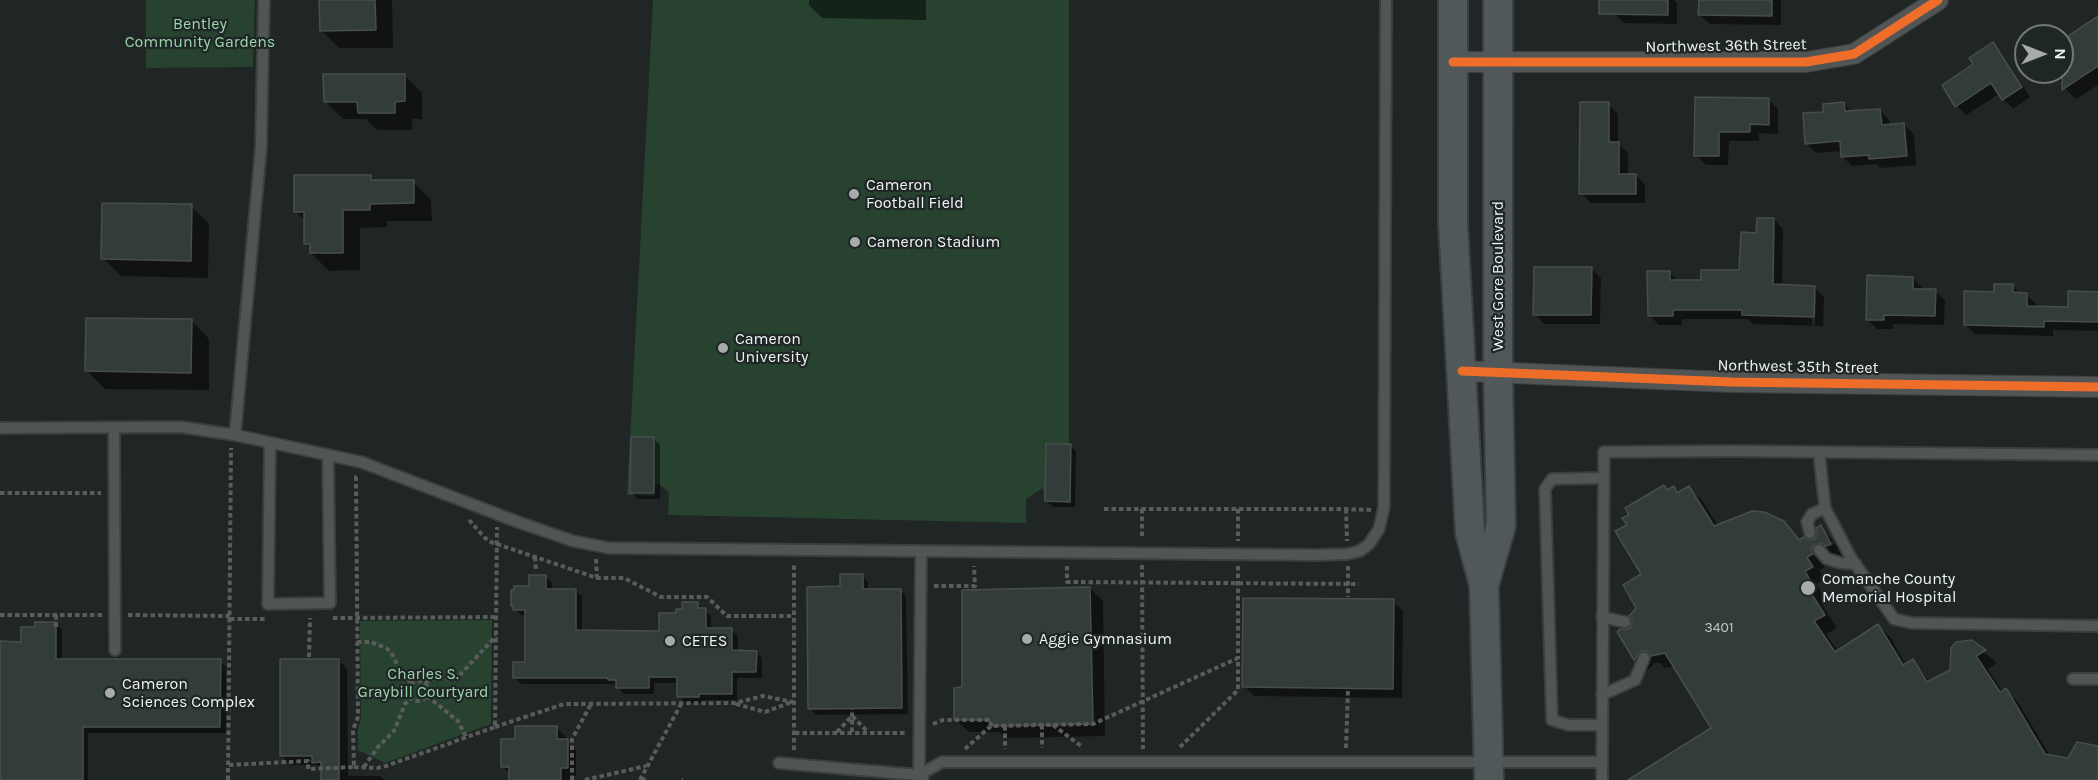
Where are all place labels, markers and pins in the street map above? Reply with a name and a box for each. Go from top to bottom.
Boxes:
place label: Cameron Football Field [866,175,964,213]
marker: Cameron Football Field [847,187,861,201]
place label: Cameron Stadium [867,232,1000,252]
marker: Cameron Stadium [848,235,862,249]
place label: Cameron University [735,329,809,367]
marker: Cameron University [716,341,730,355]
place label: Comanche County Memorial Hospital [1822,569,1956,607]
marker: Comanche County Memorial Hospital [1799,579,1817,597]
place label: Aggie Gymnasium [1039,629,1172,649]
place label: CETES [682,631,727,651]
marker: Aggie Gymnasium [1020,632,1034,646]
marker: CETES [663,634,677,648]
place label: Cameron Sciences Complex [122,674,255,712]
marker: Cameron Sciences Complex [103,686,117,700]

